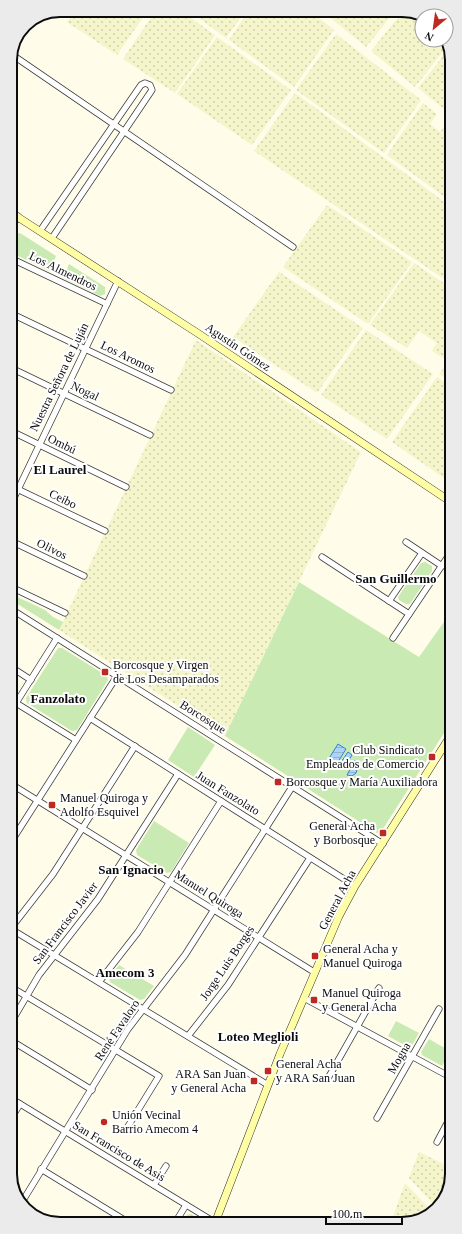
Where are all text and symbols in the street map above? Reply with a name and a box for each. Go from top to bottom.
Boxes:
north arrow [414,8,454,48]
text: N [423,30,436,44]
street label: Los Almendros [27,249,99,294]
street label: Nuestra Señora de Luján [27,320,91,434]
street label: Agustín Gómez [203,320,273,374]
street label: Los Aromos [98,338,158,376]
street label: Nogal [69,378,102,404]
street label: Ombú [45,431,79,457]
district label: El Laurel [34,462,87,477]
street label: Ceibo [47,486,79,512]
street label: Olivos [35,536,70,562]
district label: San Guillermo [355,571,437,586]
place label: Borcosque y Virgen de Los Desamparados [113,658,219,686]
marker: Borcosque y Virgen de Los Desamparados [100,667,110,677]
district label: Fanzolato [31,691,85,706]
street label: Borcosque [178,697,228,737]
place label: Club Sindicato Empleados de Comercio [306,743,424,771]
marker: Club Sindicato Empleados de Comercio [427,752,437,762]
street label: Juan Fanzolato [194,768,262,818]
place label: Borcosque y María Auxiliadora [286,775,438,789]
marker: Borcosque y María Auxiliadora [273,777,283,787]
place label: Manuel Quiroga y Adolfo Esquivel [60,791,148,819]
marker: Manuel Quiroga y Adolfo Esquivel [47,800,57,810]
place label: General Acha y Borbosque [309,819,376,847]
marker: General Acha y Borbosque [378,828,388,838]
district label: San Ignacio [98,862,164,877]
street label: Manuel Quiroga [172,867,247,921]
street label: General Acha [315,867,359,932]
street label: San Francisco Javier [30,879,100,967]
street label: Jorge Luis Borges [197,923,257,1003]
place label: General Acha y Manuel Quiroga [323,942,403,970]
marker: General Acha y Manuel Quiroga [310,951,320,961]
district label: Amecom 3 [96,965,155,980]
place label: Manuel Quiroga y General Acha [322,986,402,1014]
marker: Manuel Quiroga y General Acha [309,995,319,1005]
street label: René Favaloro [92,997,142,1063]
district label: Loteo Meglioli [218,1029,299,1044]
street label: Mogna [384,1039,414,1076]
place label: General Acha y ARA San Juan [276,1057,355,1085]
marker: General Acha y ARA San Juan [263,1066,273,1076]
place label: ARA San Juan y General Acha [171,1067,247,1095]
marker: ARA San Juan y General Acha [249,1076,259,1086]
place label: Unión Vecinal Barrio Amecom 4 [112,1108,198,1136]
marker: Unión Vecinal Barrio Amecom 4 [99,1117,109,1127]
street label: San Francisco de Asis [70,1118,168,1184]
scale bar [326,1200,402,1226]
text: 100 m [332,1207,363,1221]

